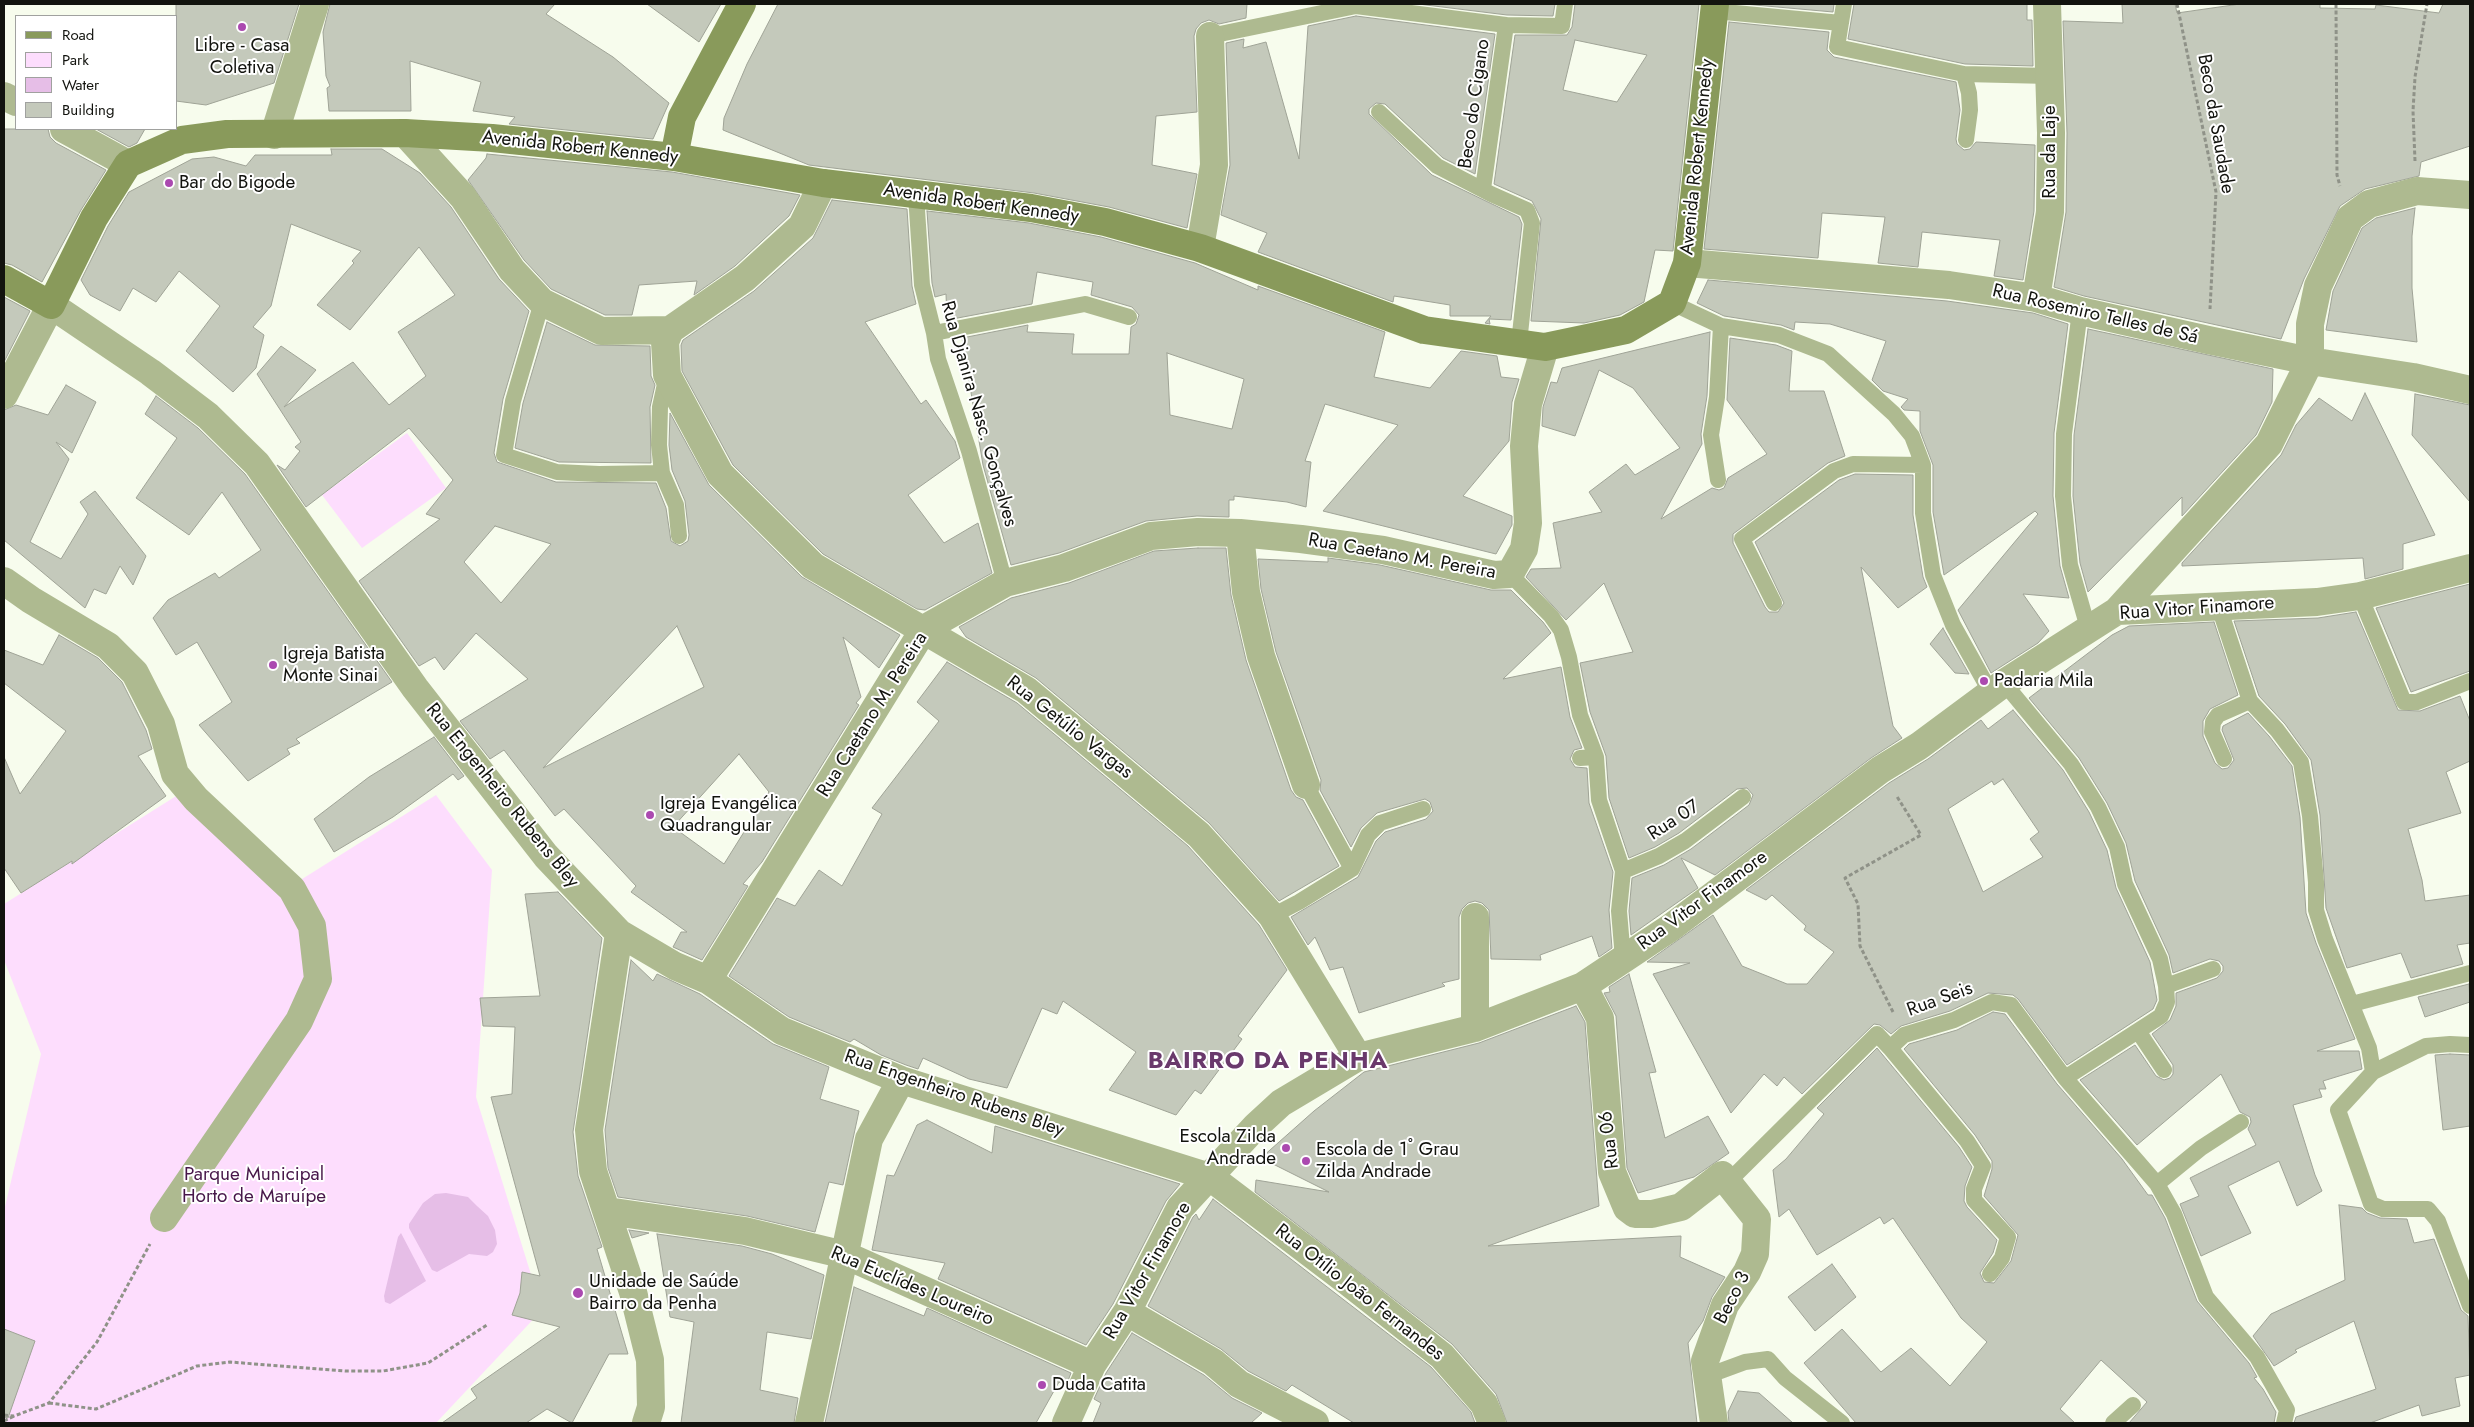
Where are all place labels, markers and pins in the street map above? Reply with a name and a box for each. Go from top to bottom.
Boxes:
marker: Libre - Casa Coletiva [236,21,248,33]
place label: Libre - Casa Coletiva [195,35,289,79]
place label: Bar do Bigode [179,172,295,194]
marker: Bar do Bigode [163,177,175,189]
place label: Igreja Batista Monte Sinai [283,643,385,687]
marker: Igreja Batista Monte Sinai [267,659,279,671]
place label: Padaria Mila [1994,670,2093,692]
marker: Padaria Mila [1978,675,1990,687]
place label: Igreja Evangélica Quadrangular [660,793,797,837]
marker: Igreja Evangélica Quadrangular [644,809,656,821]
place label: Escola Zilda Andrade [1180,1126,1276,1170]
place label: Escola de 1˚ Grau Zilda Andrade [1316,1139,1459,1183]
marker: Escola Zilda Andrade [1280,1142,1292,1154]
marker: Escola de 1˚ Grau Zilda Andrade [1300,1155,1312,1167]
place label: Unidade de Saúde Bairro da Penha [589,1271,739,1315]
marker: Unidade de Saúde Bairro da Penha [571,1286,585,1300]
place label: Duda Catita [1052,1374,1146,1396]
marker: Duda Catita [1036,1379,1048,1391]

